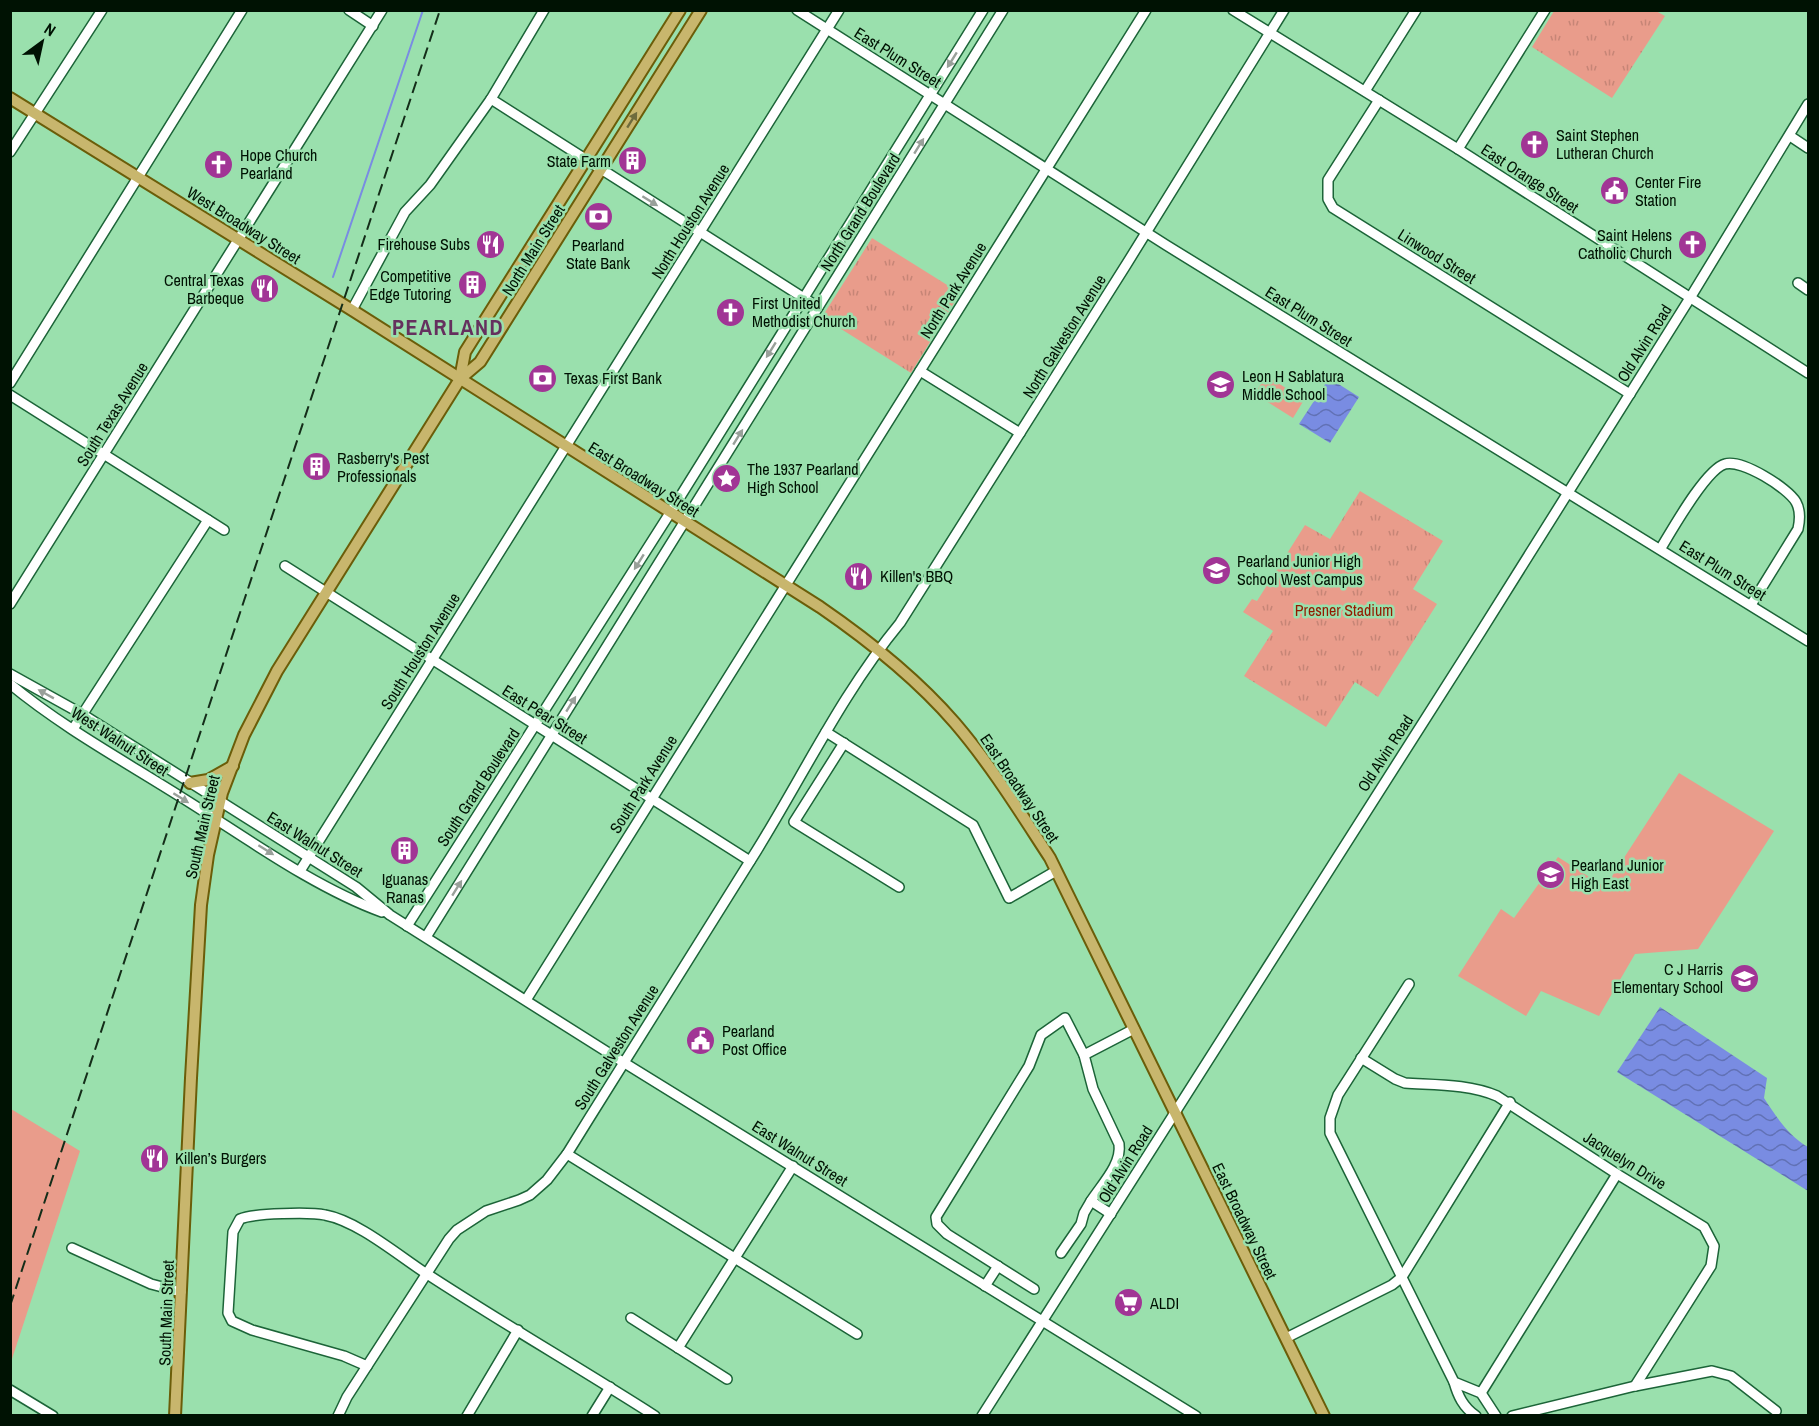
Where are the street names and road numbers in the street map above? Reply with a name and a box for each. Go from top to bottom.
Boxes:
street label: East Plum Street [850,22,946,93]
street label: East Orange Street [1477,138,1583,218]
street label: North Grand Boulevard [815,149,905,275]
street label: North Houston Avenue [646,159,734,283]
street label: West Broadway Street [183,181,305,269]
street label: North Main Street [496,200,570,300]
street label: Linwood Street [1394,223,1481,289]
street label: North Park Avenue [915,238,991,342]
street label: North Galveston Avenue [1017,270,1111,402]
street label: East Plum Street [1261,281,1357,352]
street label: Old Alvin Road [1611,300,1677,386]
street label: South Texas Avenue [71,358,153,470]
street label: East Broadway Street [584,436,704,522]
street label: East Plum Street [1675,535,1771,606]
street label: South Houston Avenue [375,588,465,714]
street label: East Pear Street [498,679,592,749]
street label: West Walnut Street [67,701,173,781]
street label: Old Alvin Road [1352,710,1418,796]
street label: South Grand Boulevard [431,724,525,850]
street label: East Broadway Street [975,729,1065,847]
street label: South Park Avenue [604,731,682,837]
street label: South Main Street [179,773,225,881]
street label: East Walnut Street [263,806,367,882]
street label: South Galveston Avenue [568,980,664,1114]
street label: East Walnut Street [748,1115,852,1191]
street label: Old Alvin Road [1092,1121,1158,1207]
street label: Jacquelyn Drive [1579,1126,1671,1194]
street label: East Broadway Street [1207,1159,1283,1283]
street label: South Main Street [153,1259,179,1366]

